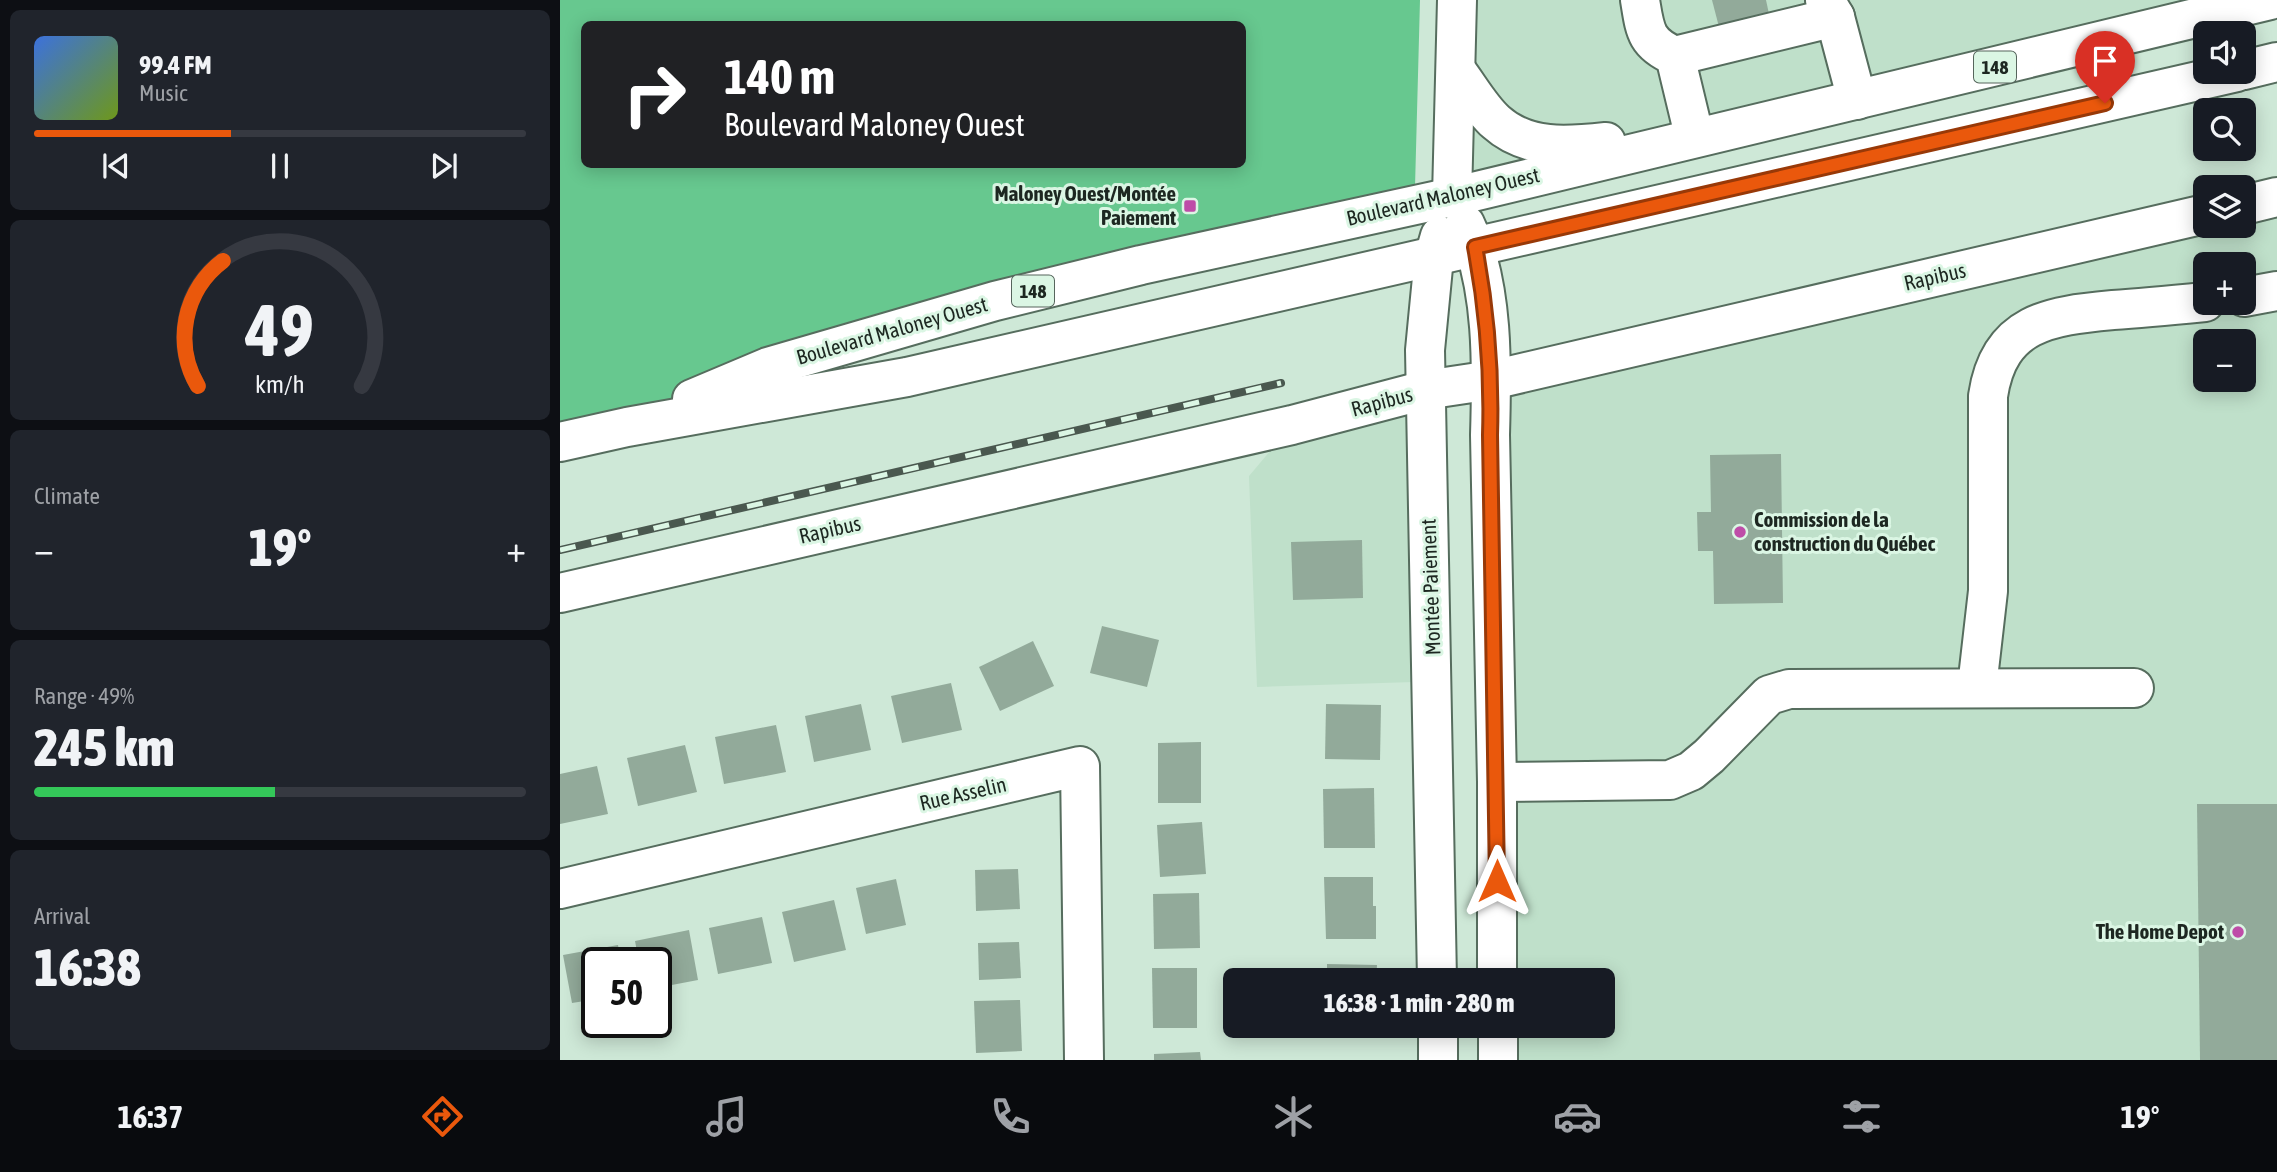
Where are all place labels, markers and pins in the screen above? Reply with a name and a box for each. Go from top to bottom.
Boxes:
pin [2075,31,2135,103]
place label: Maloney Ouest/Montée Paiement [994,181,1176,229]
marker: Maloney Ouest/Montée Paiement [1182,198,1198,214]
place label: Commission de la construction du Québec [1754,507,1936,555]
marker: Commission de la construction du Québec [1732,524,1748,540]
place label: The Home Depot [2096,919,2224,943]
marker: The Home Depot [2230,924,2246,940]

